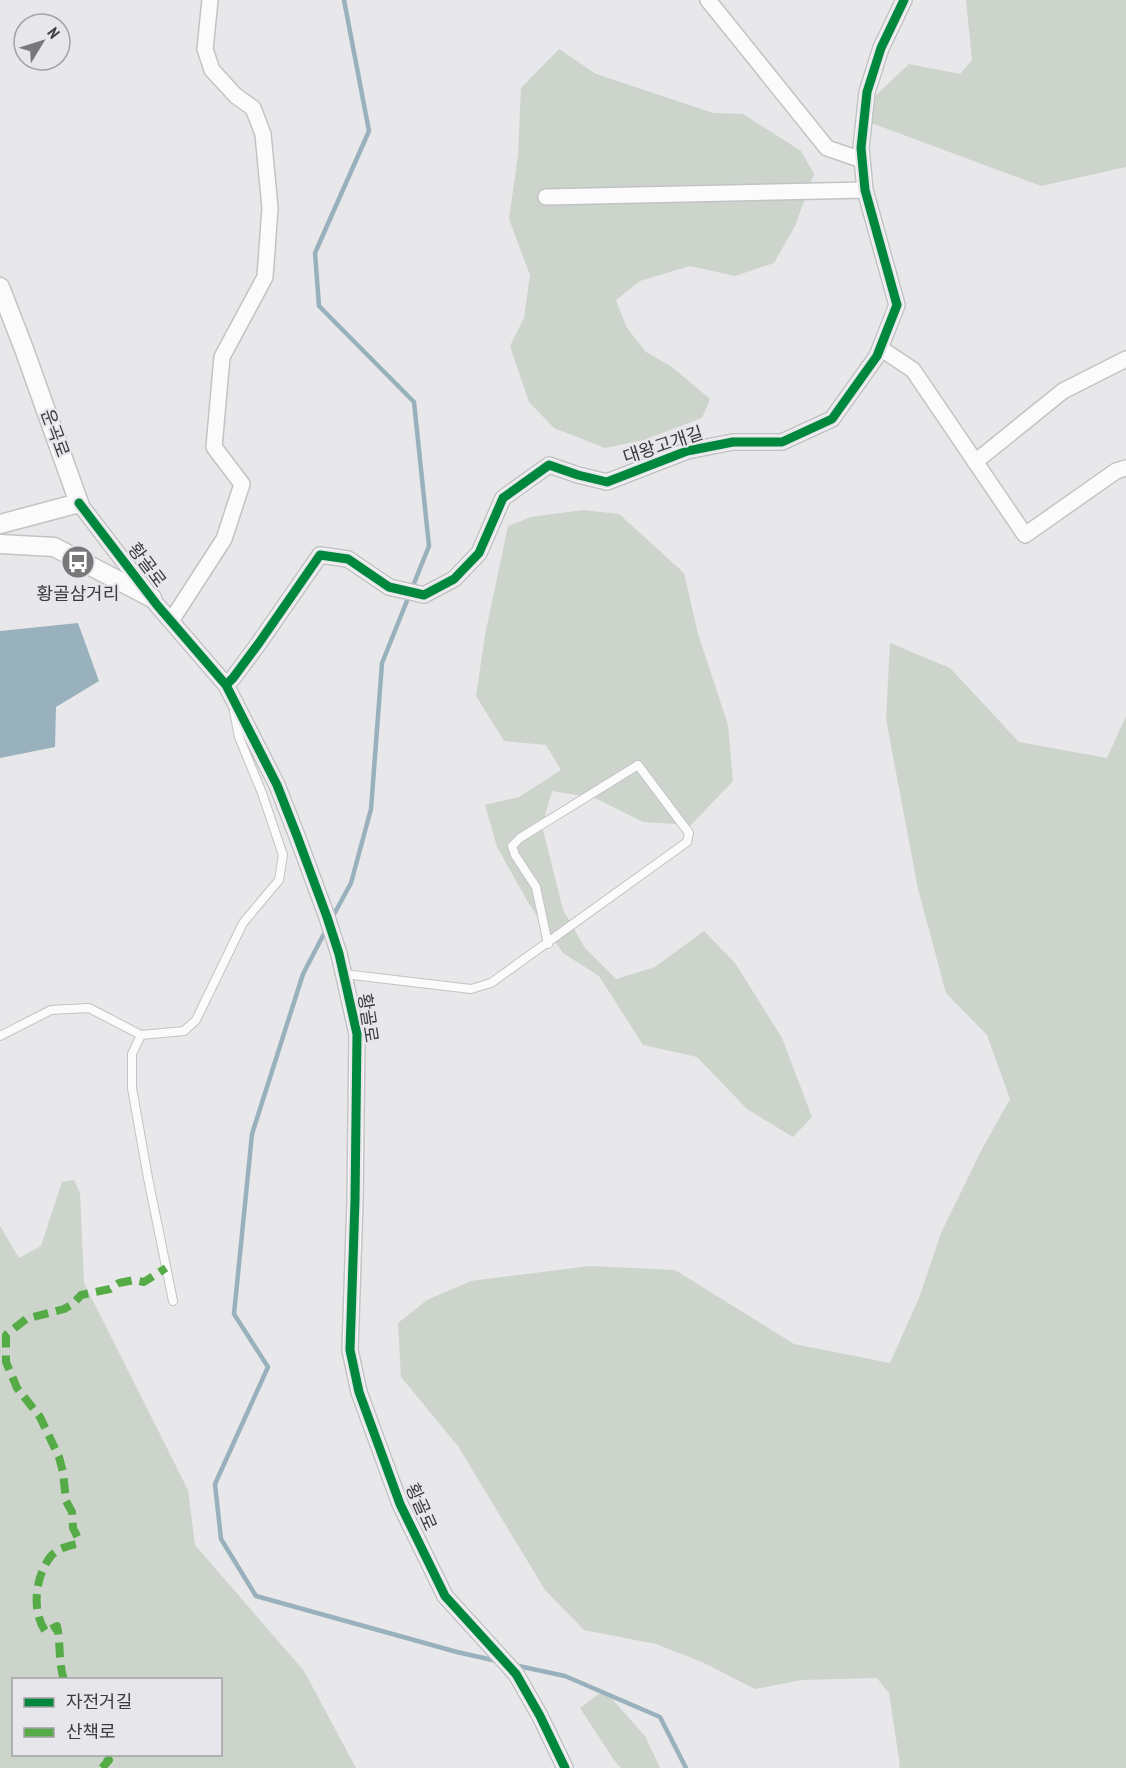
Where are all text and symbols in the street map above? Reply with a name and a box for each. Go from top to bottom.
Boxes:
north arrow [12,12,72,72]
text: N [43,23,64,42]
street label: 운곡로 [36,406,75,460]
street label: 대왕고개길 [620,421,706,468]
street label: 황골로 [123,538,172,591]
bus stop icon: 황골삼거리 [60,544,96,580]
place label: 황골삼거리 [37,582,119,605]
street label: 황골로 [353,992,384,1044]
street label: 황골로 [401,1479,442,1534]
legend [12,1678,222,1756]
text: 자전거길 [66,1690,132,1713]
text: 산책로 [66,1720,116,1743]

